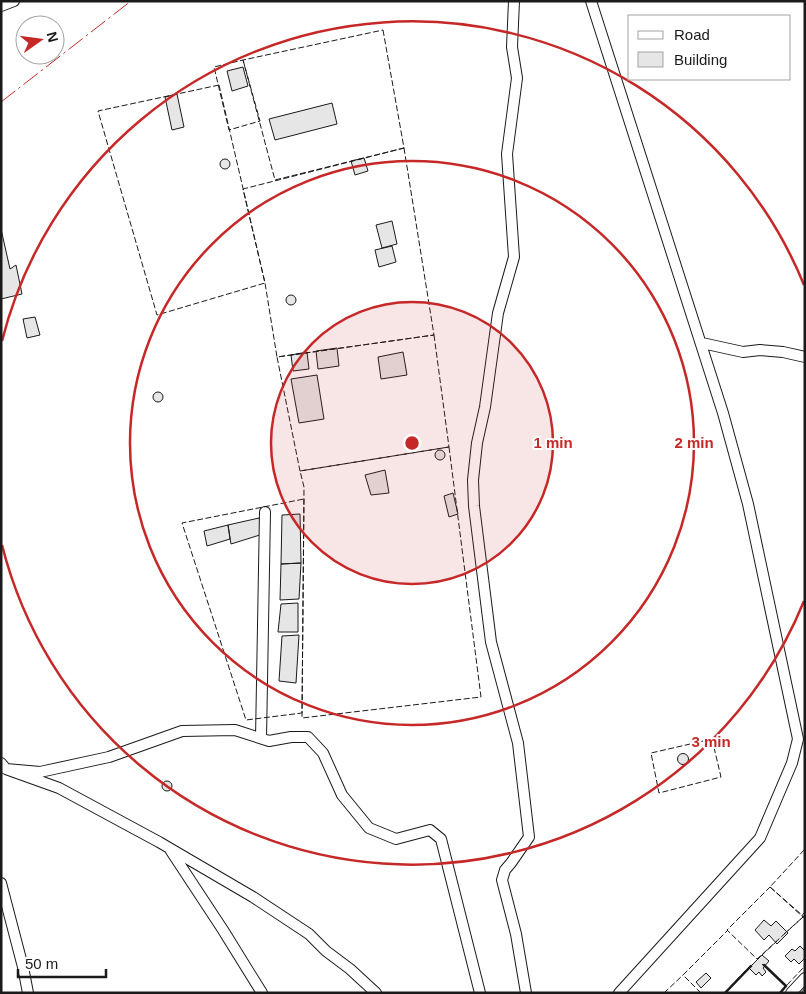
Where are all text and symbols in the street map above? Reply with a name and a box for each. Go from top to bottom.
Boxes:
north arrow [15,15,65,65]
legend [628,15,791,80]
text: Road [674,26,710,43]
text: N [44,30,62,44]
text: Building [674,51,727,68]
centre of rings [403,434,421,452]
text: 1 min [533,434,573,451]
text: 2 min [674,434,714,451]
text: 3 min [691,733,731,750]
scale bar [18,946,105,978]
text: 50 m [25,955,58,972]

